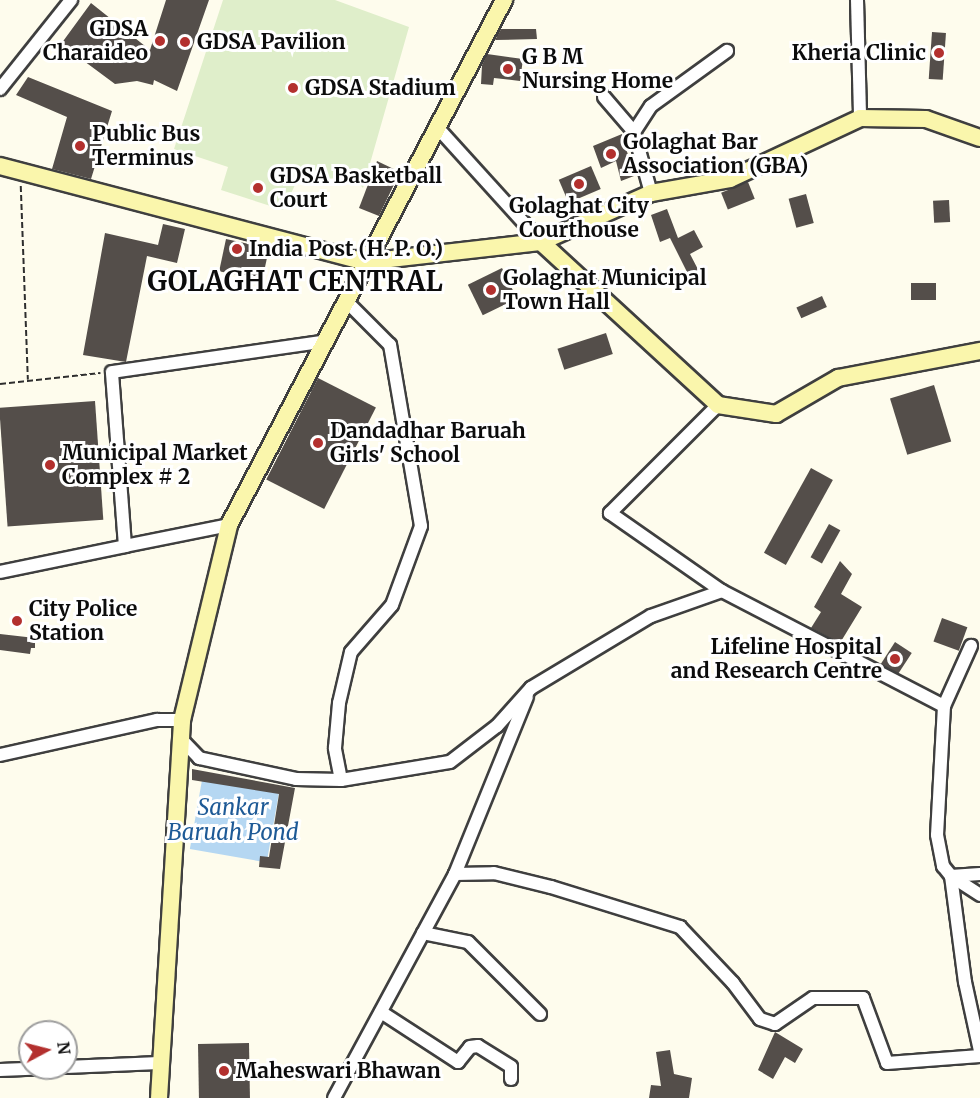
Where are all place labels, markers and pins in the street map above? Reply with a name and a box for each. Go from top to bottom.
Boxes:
place label: GDSA Charaideo [43,16,148,66]
place label: GDSA Pavilion [197,29,346,55]
marker: GDSA Charaideo [153,34,167,48]
marker: GDSA Pavilion [178,35,192,49]
place label: Kheria Clinic [791,40,926,66]
place label: G B M Nursing Home [522,44,673,94]
marker: Kheria Clinic [930,44,948,62]
marker: G B M Nursing Home [499,60,517,78]
place label: GDSA Stadium [305,75,456,101]
marker: GDSA Stadium [286,81,300,95]
place label: Public Bus Terminus [92,121,200,171]
place label: Golaghat Bar Association (GBA) [623,129,808,179]
marker: Public Bus Terminus [73,139,87,153]
marker: Golaghat Bar Association (GBA) [604,147,618,161]
place label: GDSA Basketball Court [270,163,442,213]
marker: Golaghat City Courthouse [572,177,586,191]
marker: GDSA Basketball Court [251,181,265,195]
place label: Golaghat City Courthouse [509,193,649,243]
place label: India Post (H. P. O.) [249,236,443,262]
marker: India Post (H. P. O.) [230,242,244,256]
place label: Golaghat Municipal Town Hall [503,265,707,315]
marker: Golaghat Municipal Town Hall [484,283,498,297]
place label: Dandadhar Baruah Girls' School [330,418,526,468]
marker: Dandadhar Baruah Girls' School [311,436,325,450]
place label: Municipal Market Complex # 2 [62,440,248,490]
marker: Municipal Market Complex # 2 [43,458,57,472]
place label: City Police Station [29,596,137,646]
marker: City Police Station [10,614,24,628]
place label: Lifeline Hospital and Research Centre [671,634,882,684]
marker: Lifeline Hospital and Research Centre [886,650,904,668]
place label: Maheswari Bhawan [236,1058,441,1084]
marker: Maheswari Bhawan [217,1064,231,1078]

